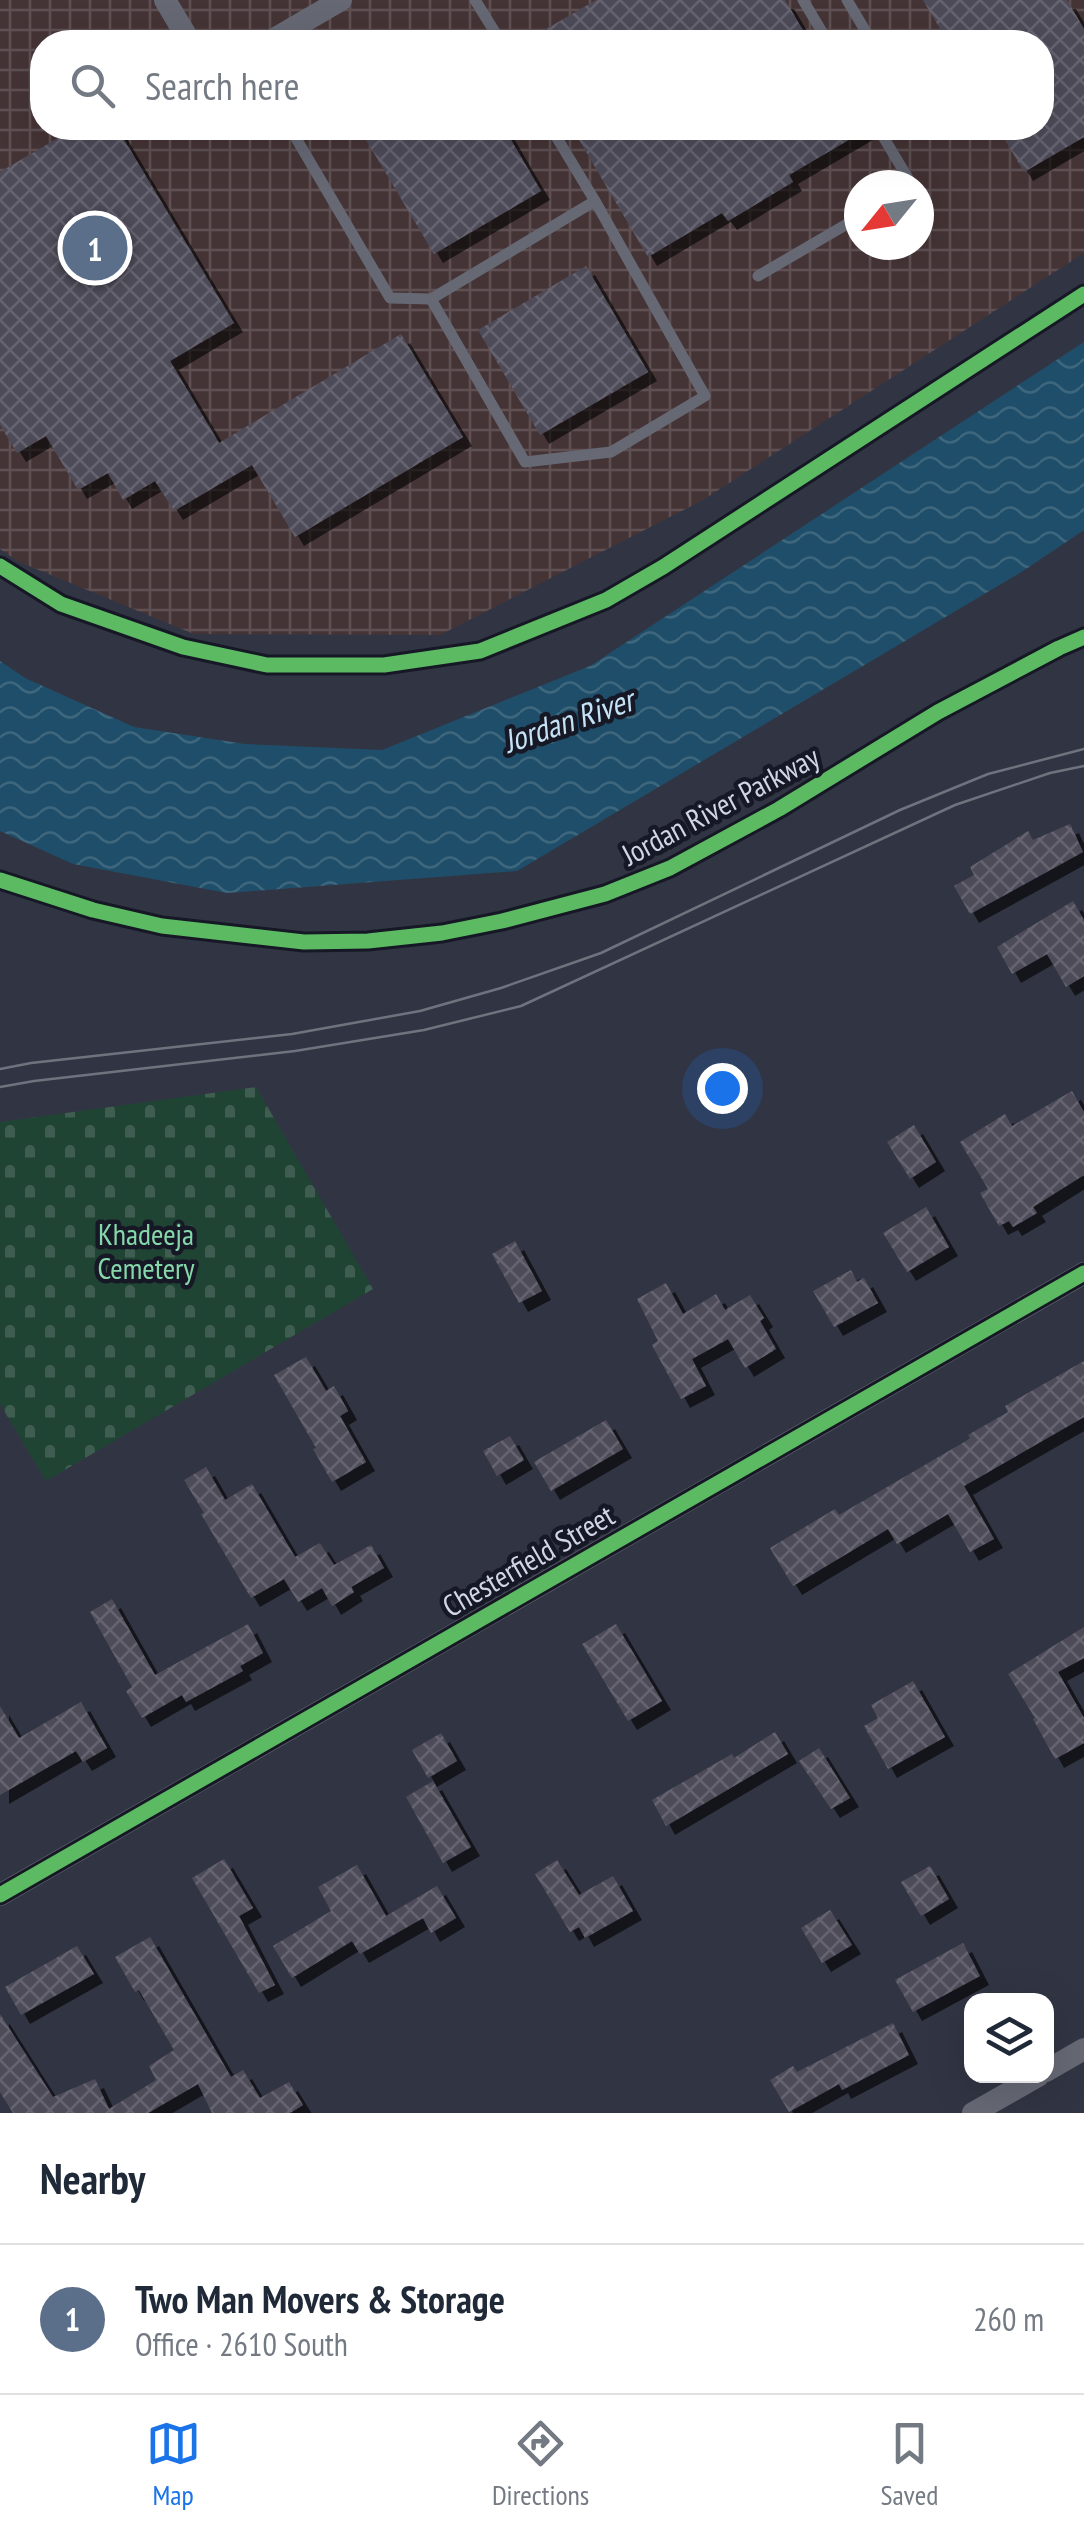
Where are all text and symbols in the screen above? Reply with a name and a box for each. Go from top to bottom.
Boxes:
search box [30,30,1054,140]
icon: search [65,58,120,113]
text: Search here [145,61,299,110]
north arrow [844,170,934,260]
pin: 1 [62,210,128,286]
water label: Jordan River [497,677,642,762]
street label: Jordan River Parkway [614,736,826,874]
your location [697,1063,748,1114]
park label: Khadeeja Cemetery [97,1214,195,1287]
street label: Chesterfield Street [435,1495,622,1625]
map controls [964,1993,1054,2083]
button: layers [964,1993,1054,2083]
text: Nearby [40,2151,145,2206]
text: Two Man Movers & Storage [135,2274,505,2323]
text: 1 [65,2298,80,2340]
text: 260 m [973,2298,1044,2340]
text: Office · 2610 South [135,2323,348,2365]
tab: Map [146,2416,201,2513]
tab: Directions [492,2416,589,2513]
tab: Saved [881,2416,938,2513]

